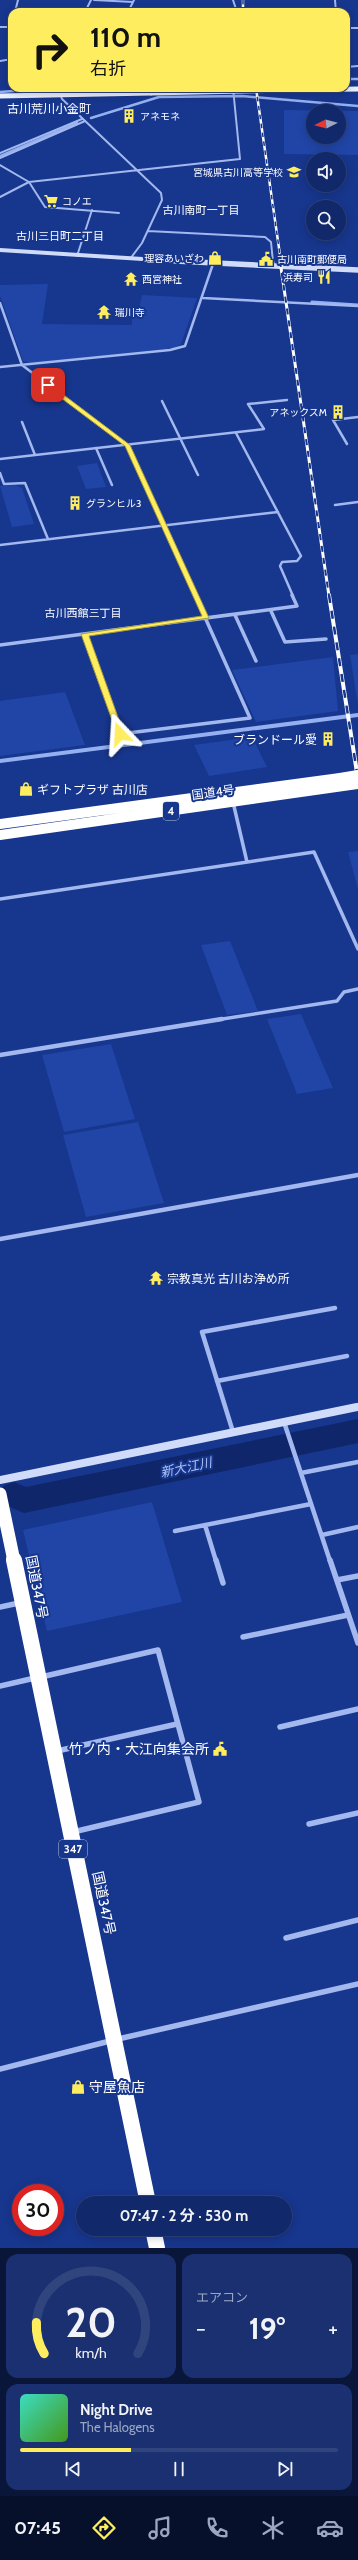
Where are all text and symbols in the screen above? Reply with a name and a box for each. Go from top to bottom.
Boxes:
text: 110 m [90,20,161,54]
icon: right [24,24,76,76]
text: 右折 [90,58,126,80]
district label: 古川荒川小金町 [7,101,91,116]
north arrow [306,104,346,144]
map controls [306,104,346,240]
building icon: アネモネ [121,108,137,124]
place label: アネモネ [140,110,180,123]
button: sound [306,152,346,192]
school or university icon: 宮城県古川高等学校 [286,164,302,180]
place label: 宮城県古川高等学校 [193,166,283,179]
supermarket icon: コノエ [43,193,59,209]
place label: コノエ [62,195,92,208]
button: search [306,200,346,240]
district label: 古川南町一丁目 [163,203,240,217]
district label: 古川三日町二丁目 [16,229,104,243]
shop icon: 理容あいざわ [207,250,223,266]
public building icon: 古川南町郵便局 [258,251,274,267]
place label: 理容あいざわ [144,252,204,265]
place label: 古川南町郵便局 [277,253,347,266]
restaurant icon: 浜寿司 [316,269,332,285]
temple icon: 西宮神社 [123,271,139,287]
place label: 浜寿司 [283,271,313,284]
place label: 西宮神社 [142,273,182,286]
temple icon: 瑞川寺 [96,304,112,320]
place label: 瑞川寺 [115,306,145,319]
pin [31,368,65,402]
icon: arrive [37,374,59,396]
building icon: アネックスM [330,404,346,420]
place label: アネックスM [269,406,327,419]
building icon: グランヒル3 [67,495,83,511]
place label: グランヒル3 [86,497,141,510]
district label: 古川西館三丁目 [45,606,122,620]
position arrow [99,713,141,755]
building icon: ブランドール愛 [320,731,336,747]
place label: ブランドール愛 [233,732,317,747]
shop icon: ギフトプラザ 古川店 [18,781,34,797]
place label: ギフトプラザ 古川店 [37,782,148,797]
street label: 国道4号 [191,782,235,802]
road number: 4 [163,802,179,820]
temple icon: 宗教真光 古川お浄め所 [148,1270,164,1286]
place label: 宗教真光 古川お浄め所 [167,1271,290,1286]
water label: 新大江川 [159,1453,215,1480]
street label: 国道347号 [22,1554,52,1620]
place label: 竹ノ内・大江向集会所 [69,1740,209,1758]
public building icon: 竹ノ内・大江向集会所 [212,1741,228,1757]
road number: 347 [59,1840,87,1858]
street label: 国道347号 [88,1869,120,1937]
place label: 守屋魚店 [89,2078,145,2096]
shop icon: 守屋魚店 [70,2079,86,2095]
speed limit sign: 30 [12,2184,64,2236]
text: 07:47 · 2 分 · 530 m [120,2207,248,2225]
text: エアコン [196,2289,248,2305]
text: 20 [65,2297,117,2347]
text: 19° [249,2310,285,2347]
text: − [196,2315,206,2342]
text: + [328,2315,338,2342]
text: km/h [75,2344,107,2362]
text: Night Drive [80,2401,153,2419]
text: The Halogens [80,2419,155,2435]
icon: previous [62,2458,84,2480]
icon: pause [168,2458,190,2480]
icon: next [274,2458,296,2480]
icon: directions [90,2514,118,2542]
icon: music [146,2514,174,2542]
icon: phone [203,2514,231,2542]
icon: climate [259,2514,287,2542]
icon: car [316,2514,344,2542]
text: 07:45 [14,2517,61,2539]

